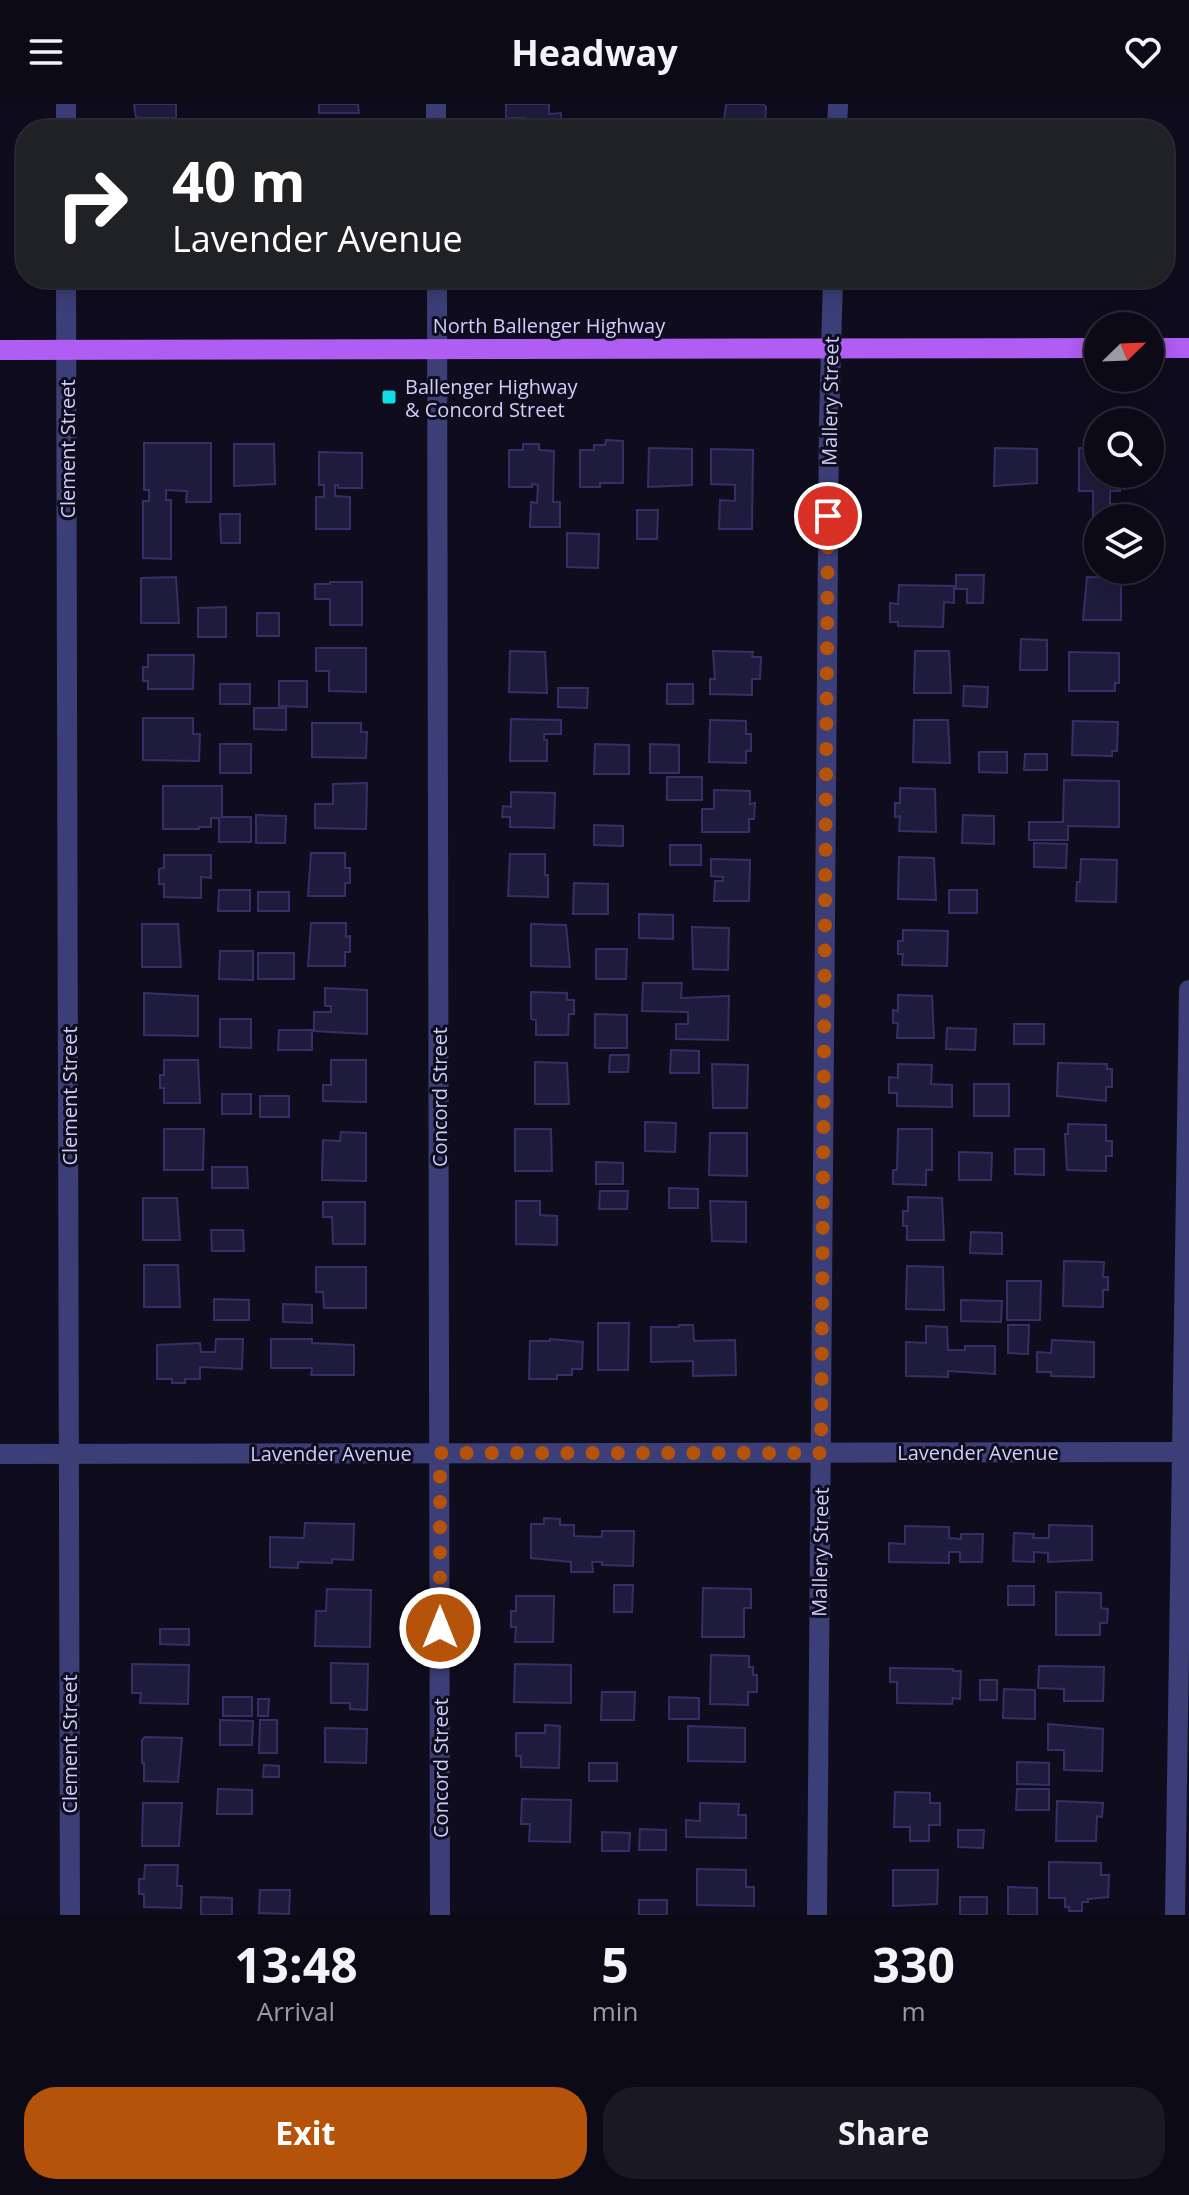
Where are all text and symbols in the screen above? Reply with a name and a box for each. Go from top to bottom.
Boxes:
text: Headway [511,28,678,77]
icon: menu [24,30,68,74]
icon: heart [1121,30,1165,74]
text: 40 m [172,142,306,218]
icon: right [40,152,144,256]
text: Lavender Avenue [172,214,463,263]
street label: North Ballenger Highway [433,312,666,339]
north arrow [1084,312,1164,392]
map controls [1084,312,1164,584]
street label: Mallery Street [815,336,845,466]
place label: Ballenger Highway & Concord Street [405,373,579,423]
street label: Clement Street [54,379,81,519]
marker: Ballenger Highway & Concord Street [380,388,398,406]
button: search [1084,408,1164,488]
pin [794,482,862,550]
icon: arrive [806,494,850,538]
button: layers [1084,504,1164,584]
street label: Clement Street [56,1026,83,1166]
street label: Concord Street [426,1027,453,1167]
street label: Lavender Avenue [897,1439,1059,1466]
street label: Lavender Avenue [250,1440,412,1467]
street label: Mallery Street [805,1487,835,1617]
position arrow [398,1586,482,1670]
street label: Clement Street [56,1674,83,1814]
street label: Concord Street [427,1698,454,1838]
text: 13:48 [234,1932,358,1997]
text: 5 [601,1932,629,1997]
text: 330 [872,1932,955,1997]
text: Arrival [257,1993,335,2029]
text: min [592,1993,638,2029]
text: m [902,1993,926,2029]
button: Exit [24,2087,587,2179]
button: Share [603,2087,1165,2179]

